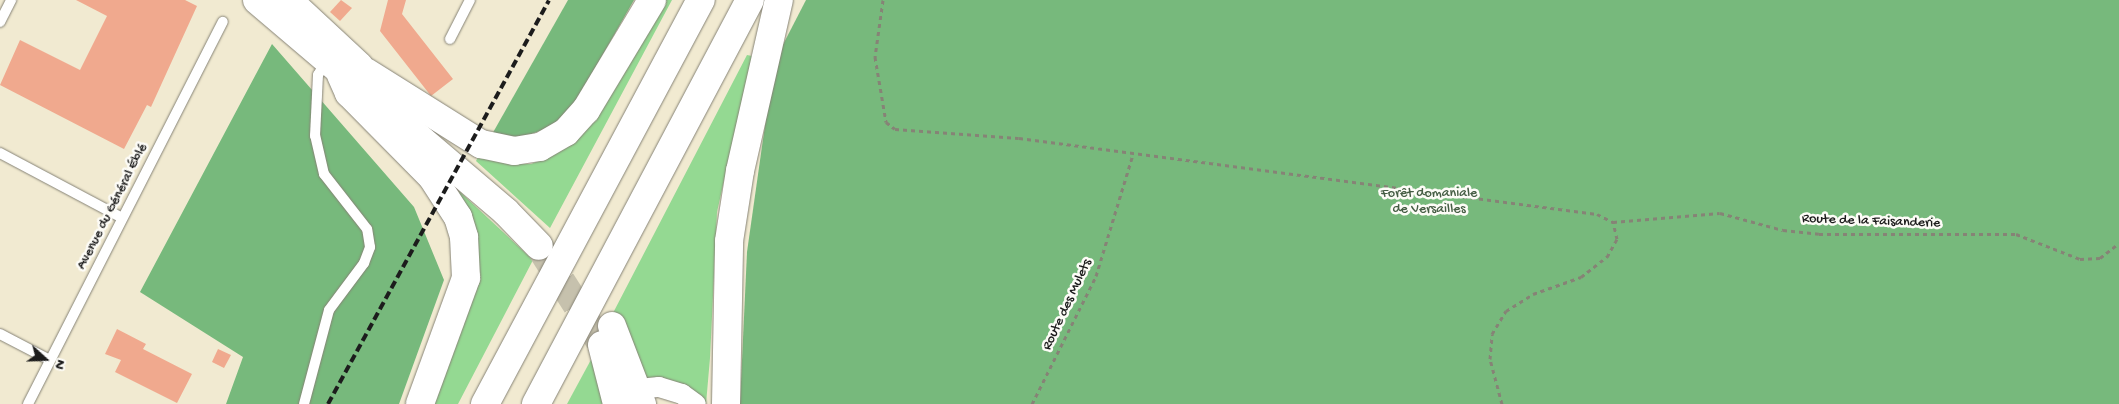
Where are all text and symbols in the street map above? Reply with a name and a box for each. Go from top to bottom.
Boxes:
street label: Avenue du Général Éblé [74,141,152,273]
park label: Forêt domaniale de Versailles [1381,186,1477,218]
street label: Route de la Faisanderie [1801,211,1941,233]
street label: Route des Mulets [1040,257,1096,353]
north arrow [20,334,70,384]
text: N [50,357,69,371]

